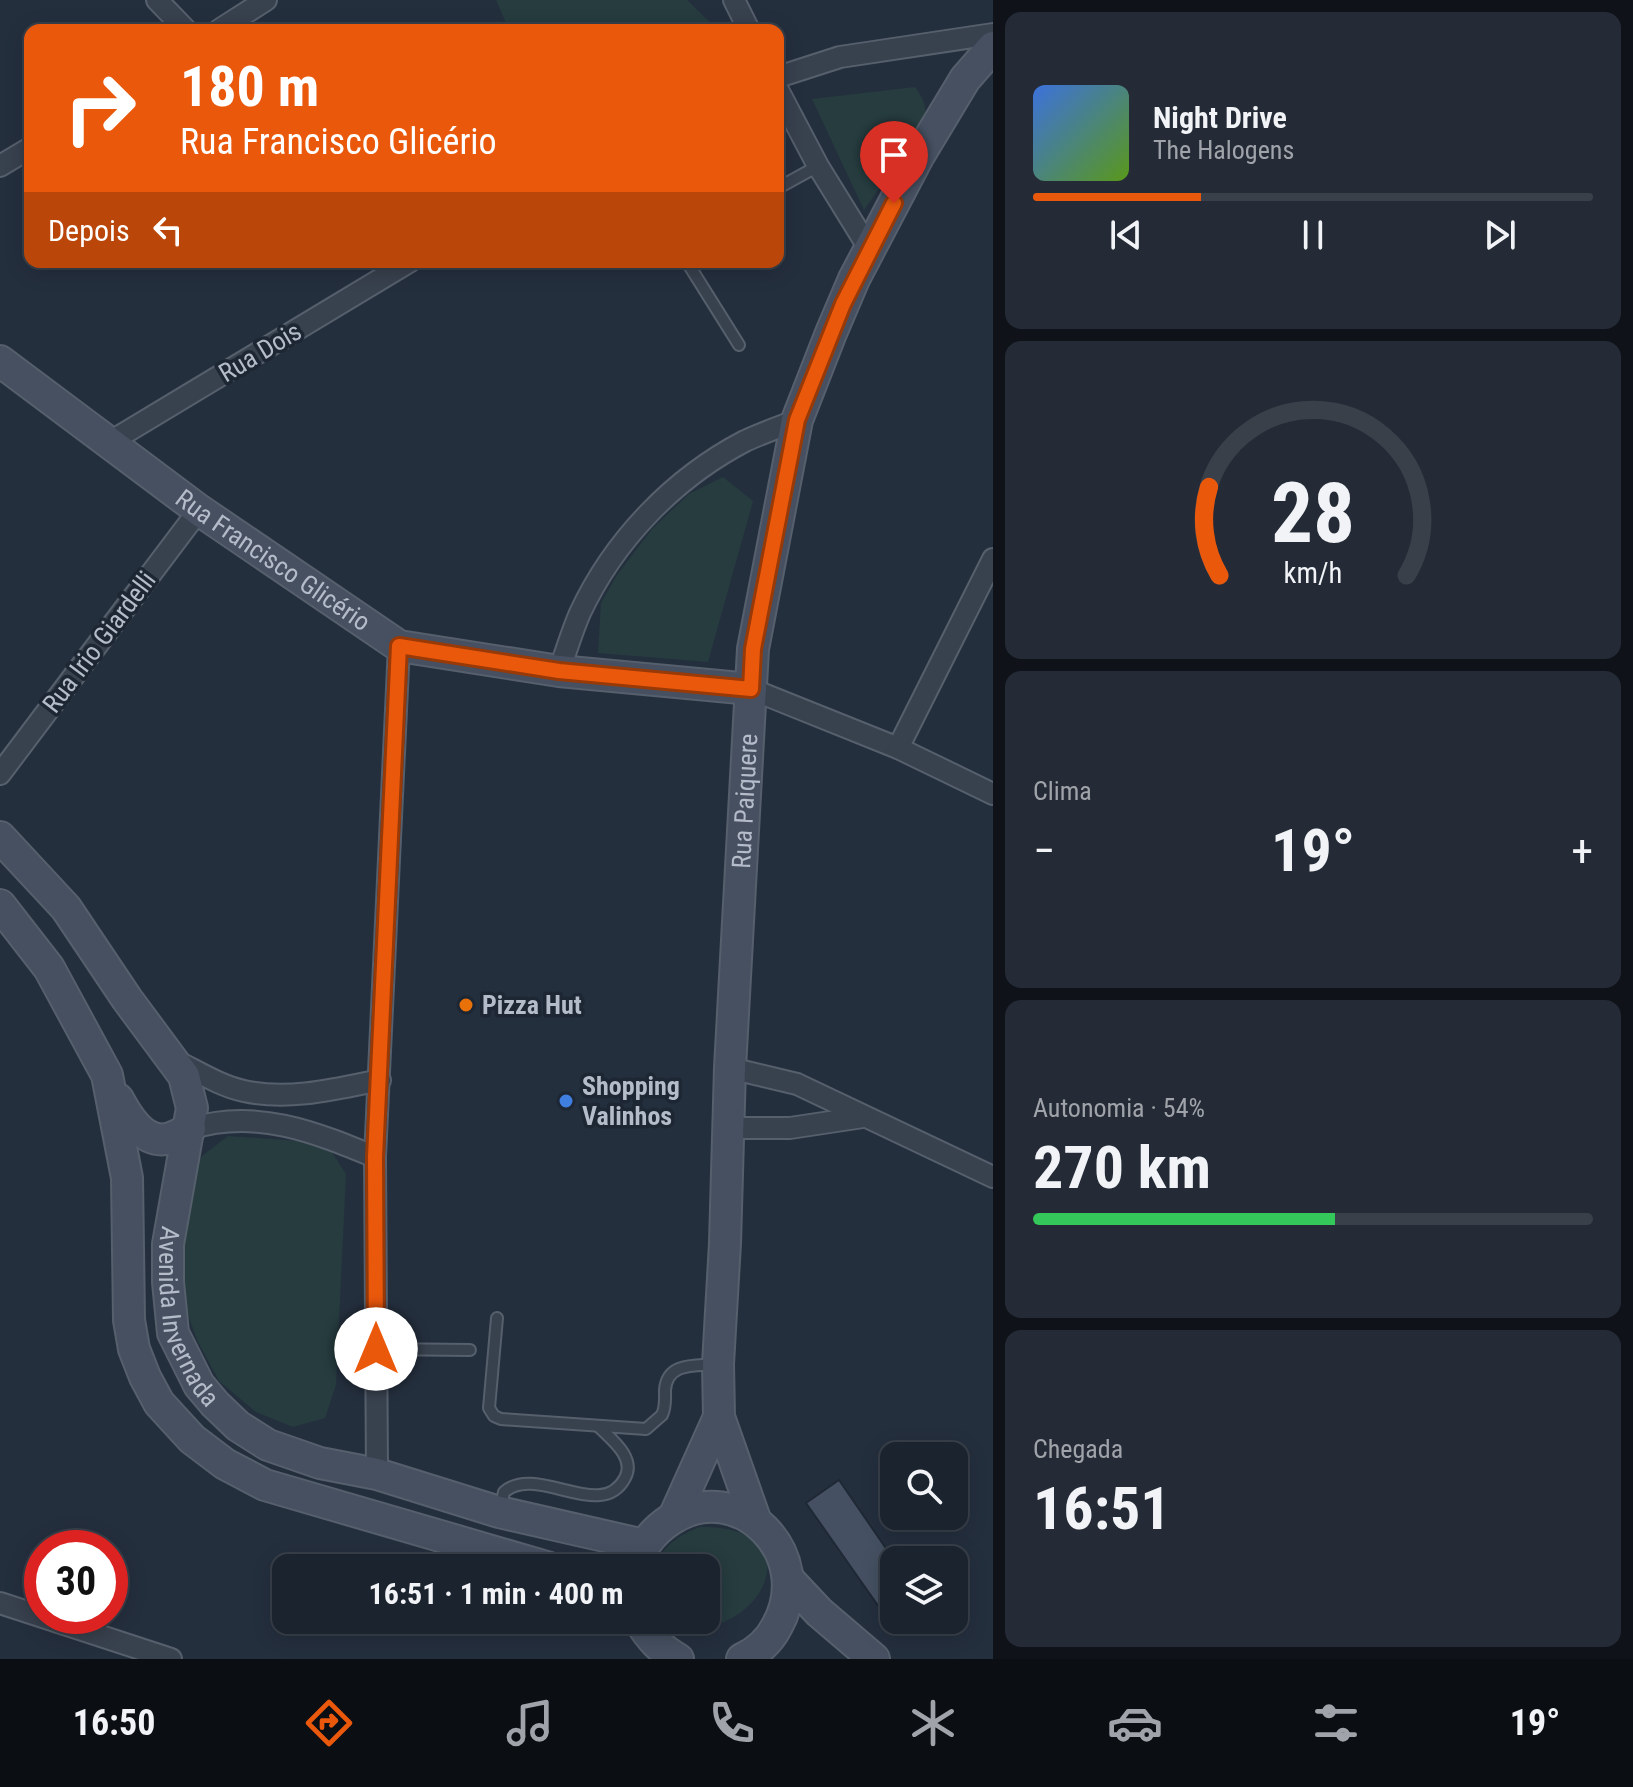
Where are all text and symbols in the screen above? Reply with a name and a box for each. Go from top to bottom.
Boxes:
text: 180 m [180,54,319,120]
icon: right [48,56,152,160]
text: Night Drive [1153,100,1287,135]
text: Rua Francisco Glicério [180,121,497,163]
pin [860,121,928,203]
icon: arrive [872,133,916,177]
text: The Halogens [1153,135,1294,165]
icon: left [146,208,190,252]
text: Depois [48,213,130,248]
icon: previous [1104,213,1148,257]
icon: pause [1291,213,1335,257]
icon: next [1478,213,1522,257]
street label: Rua Dois [213,316,307,388]
text: 28 [1271,465,1355,562]
street label: Rua Francisco Glicério [170,483,376,637]
text: km/h [1284,556,1342,590]
street label: Rua Irio Giardelli [36,566,162,718]
street label: Rua Paiquere [726,733,763,869]
text: Clima [1033,776,1092,806]
text: 19° [1271,815,1355,886]
text: − [1033,825,1055,877]
text: + [1571,825,1593,877]
place label: Pizza Hut [482,990,582,1020]
marker: Pizza Hut [457,996,475,1014]
place label: Shopping Valinhos [582,1071,680,1131]
marker: Shopping Valinhos [557,1092,575,1110]
text: Autonomia · 54% [1033,1093,1205,1123]
text: 270 km [1033,1132,1211,1203]
street label: Avenida Invernada [153,1224,225,1412]
position arrow [334,1307,418,1391]
text: Chegada [1033,1434,1123,1464]
map controls [880,1442,968,1634]
button: search [880,1442,968,1530]
text: 16:51 [1033,1473,1171,1544]
speed limit sign: 30 [24,1530,128,1634]
button: layers [880,1546,968,1634]
text: 16:51 · 1 min · 400 m [369,1576,623,1611]
icon: directions [301,1695,357,1751]
icon: music [502,1695,558,1751]
icon: phone [704,1695,760,1751]
icon: climate [905,1695,961,1751]
icon: car [1107,1695,1163,1751]
icon: filters [1308,1695,1364,1751]
text: 16:50 [73,1702,155,1744]
text: 19° [1510,1702,1560,1744]

